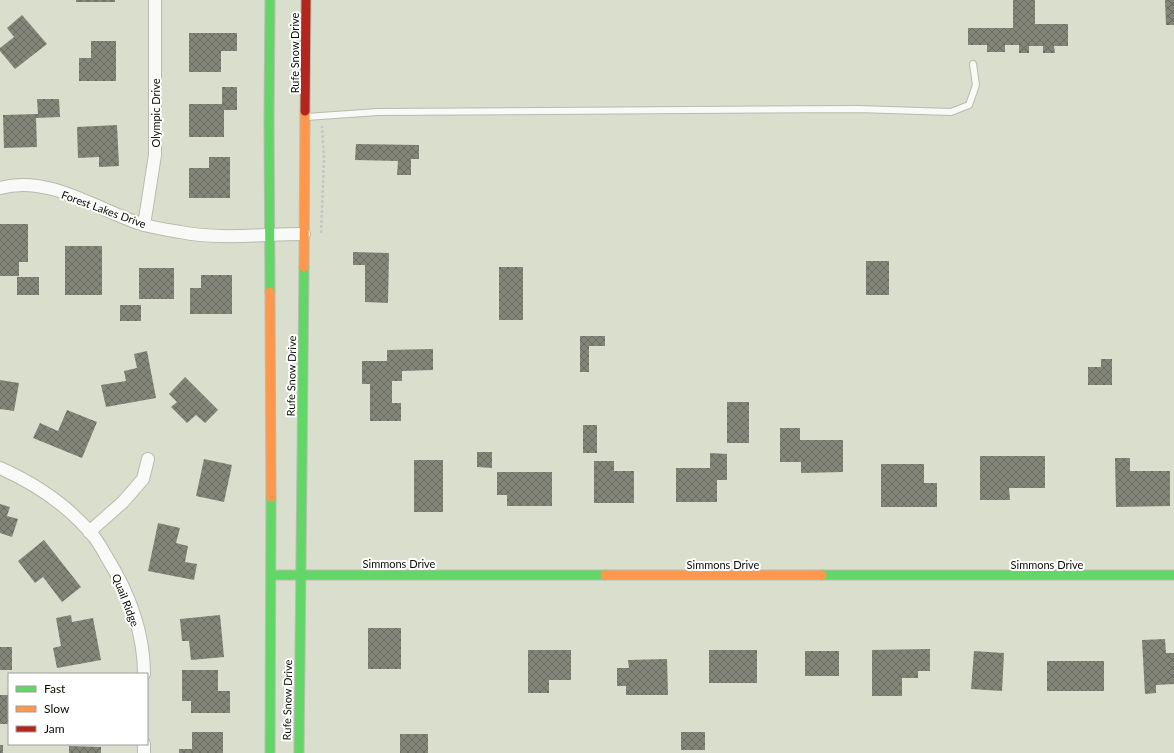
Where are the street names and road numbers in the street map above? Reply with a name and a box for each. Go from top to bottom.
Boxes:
street label: Rufe Snow Drive [288,12,301,93]
street label: Olympic Drive [149,78,162,148]
street label: Forest Lakes Drive [60,188,148,230]
street label: Rufe Snow Drive [284,335,298,416]
street label: Simmons Drive [363,557,436,570]
street label: Simmons Drive [687,558,760,571]
street label: Simmons Drive [1011,558,1084,571]
street label: Quail Ridge [110,572,142,628]
street label: Rufe Snow Drive [280,659,294,740]

